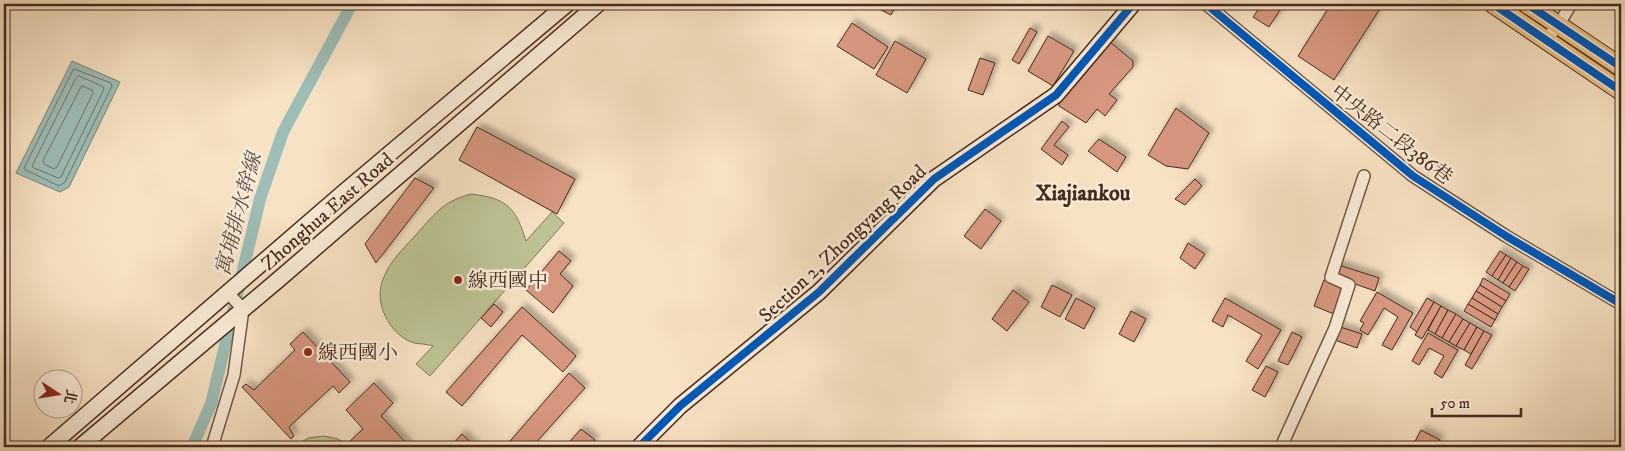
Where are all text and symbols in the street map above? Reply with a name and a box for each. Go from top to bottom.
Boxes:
street label: 中央路二段386巷 [1325,80,1457,191]
water label: 寓埔排水幹線 [210,148,268,278]
street label: Zhonghua East Road [257,148,399,276]
street label: Section 2, Zhongyang Road [754,160,932,328]
district label: Xiajiankou [1036,180,1131,208]
place label: 線西國中 [468,269,548,294]
marker: 線西國中 [452,274,464,286]
place label: 線西國小 [318,341,398,366]
marker: 線西國小 [302,346,314,358]
north arrow [32,368,82,418]
scale bar [1432,386,1521,418]
text: 北 [59,388,80,405]
text: 50 m [1440,394,1470,413]

